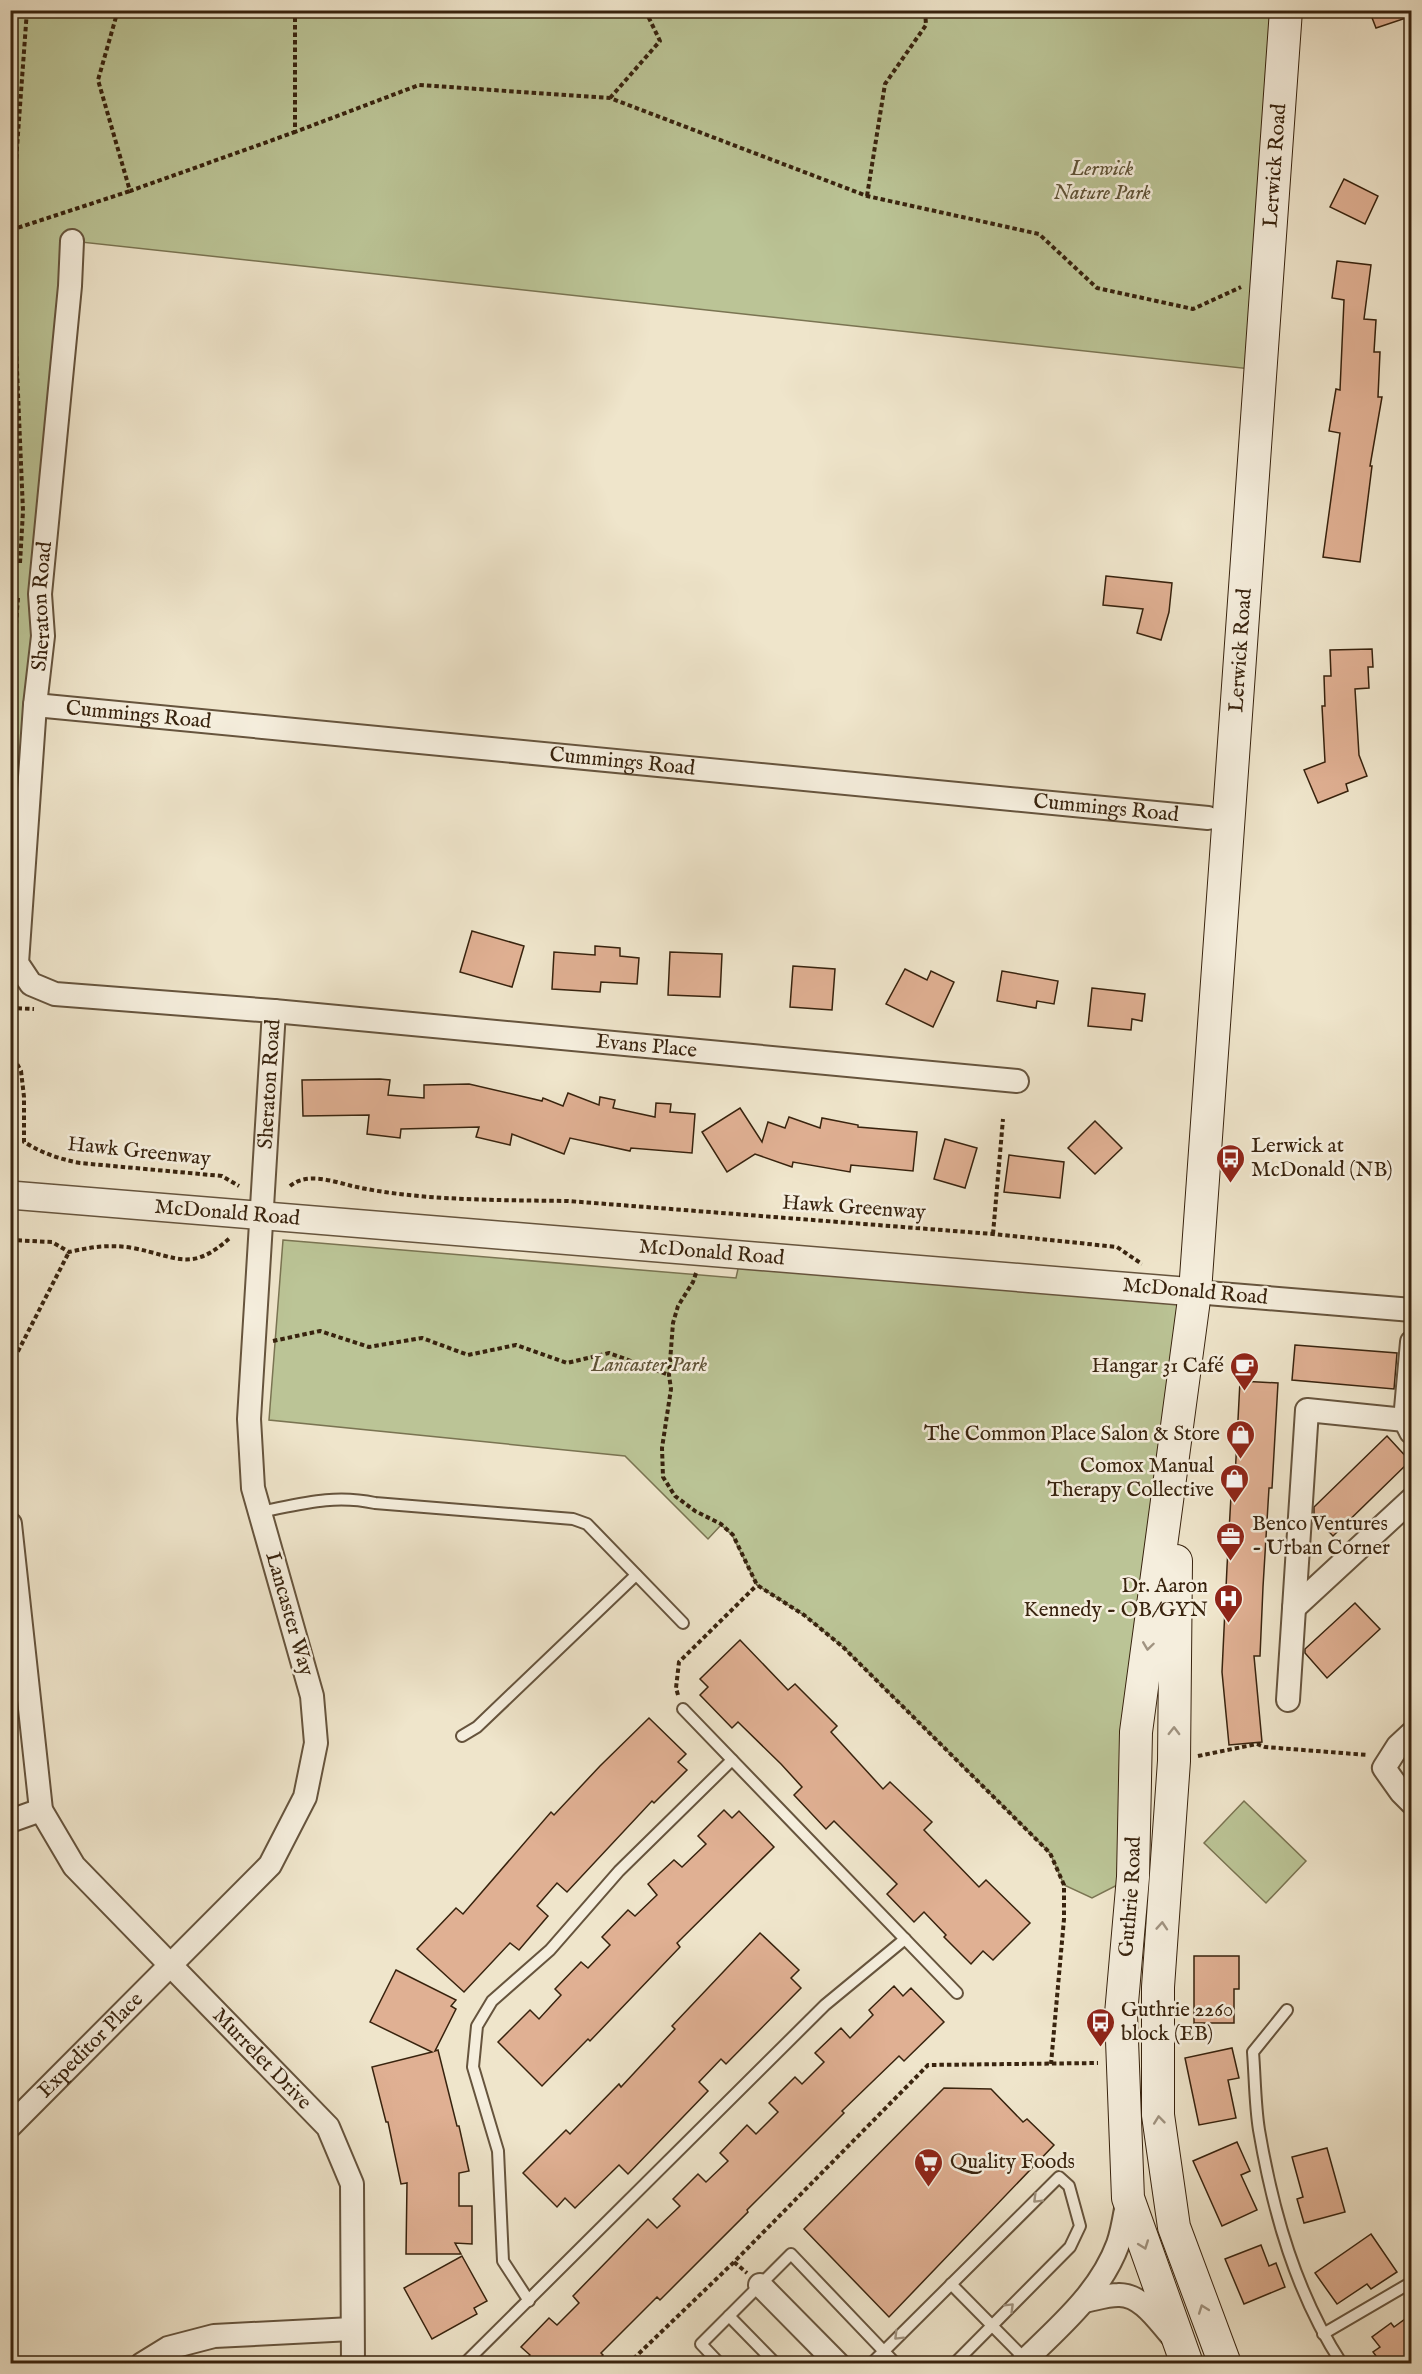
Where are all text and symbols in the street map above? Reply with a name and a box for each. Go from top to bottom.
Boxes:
street label: Lerwick Road [1257,102,1293,229]
park label: Lerwick Nature Park [1053,156,1151,207]
street label: Sheraton Road [26,539,59,673]
street label: Lerwick Road [1223,587,1258,713]
street label: Cummings Road [65,695,213,735]
street label: Cummings Road [548,741,697,782]
street label: Cummings Road [1032,788,1181,829]
street label: Sheraton Road [252,1018,287,1150]
street label: Evans Place [595,1028,699,1064]
street label: Hawk Greenway [66,1131,213,1173]
place label: Lerwick at McDonald (NB) [1251,1133,1393,1184]
bus stop icon: Lerwick at McDonald (NB) [1214,1142,1246,1184]
street label: Hawk Greenway [781,1190,927,1227]
street label: McDonald Road [153,1193,302,1232]
street label: McDonald Road [638,1233,786,1272]
street label: McDonald Road [1121,1272,1270,1312]
cafe icon: Hangar 31 Café [1229,1350,1261,1392]
park label: Lancaster Park [590,1352,708,1379]
place label: Hangar 31 Café [1091,1353,1224,1380]
shop icon: The Common Place Salon & Store [1225,1418,1257,1460]
place label: The Common Place Salon & Store [924,1421,1220,1448]
place label: Comox Manual Therapy Collective [1047,1453,1214,1504]
shop icon: Comox Manual Therapy Collective [1219,1462,1251,1504]
place label: Benco Ventures - Urban Corner [1252,1511,1390,1562]
office icon: Benco Ventures - Urban Corner [1215,1520,1247,1562]
street label: Lancaster Way [258,1549,320,1680]
place label: Dr. Aaron Kennedy - OB/GYN [1024,1573,1208,1624]
hospital icon: Dr. Aaron Kennedy - OB/GYN [1213,1582,1245,1624]
one-way arrow [1142,1642,1154,1651]
one-way arrow [1168,1727,1180,1736]
street label: Guthrie Road [1113,1835,1147,1958]
one-way arrow [1155,1921,1168,1930]
street label: Expeditor Place [32,1986,149,2104]
place label: Guthrie 2260 block (EB) [1121,1997,1233,2048]
street label: Murrelet Drive [206,2002,318,2116]
bus stop icon: Guthrie 2260 block (EB) [1084,2006,1116,2048]
one-way arrow [1153,2116,1166,2125]
supermarket icon: Quality Foods [913,2146,945,2188]
place label: Quality Foods [950,2149,1075,2176]
one-way arrow [1033,2192,1044,2203]
one-way arrow [1137,2239,1150,2250]
one-way arrow [1003,2303,1013,2314]
one-way arrow [1198,2304,1211,2315]
one-way arrow [895,2329,906,2340]

